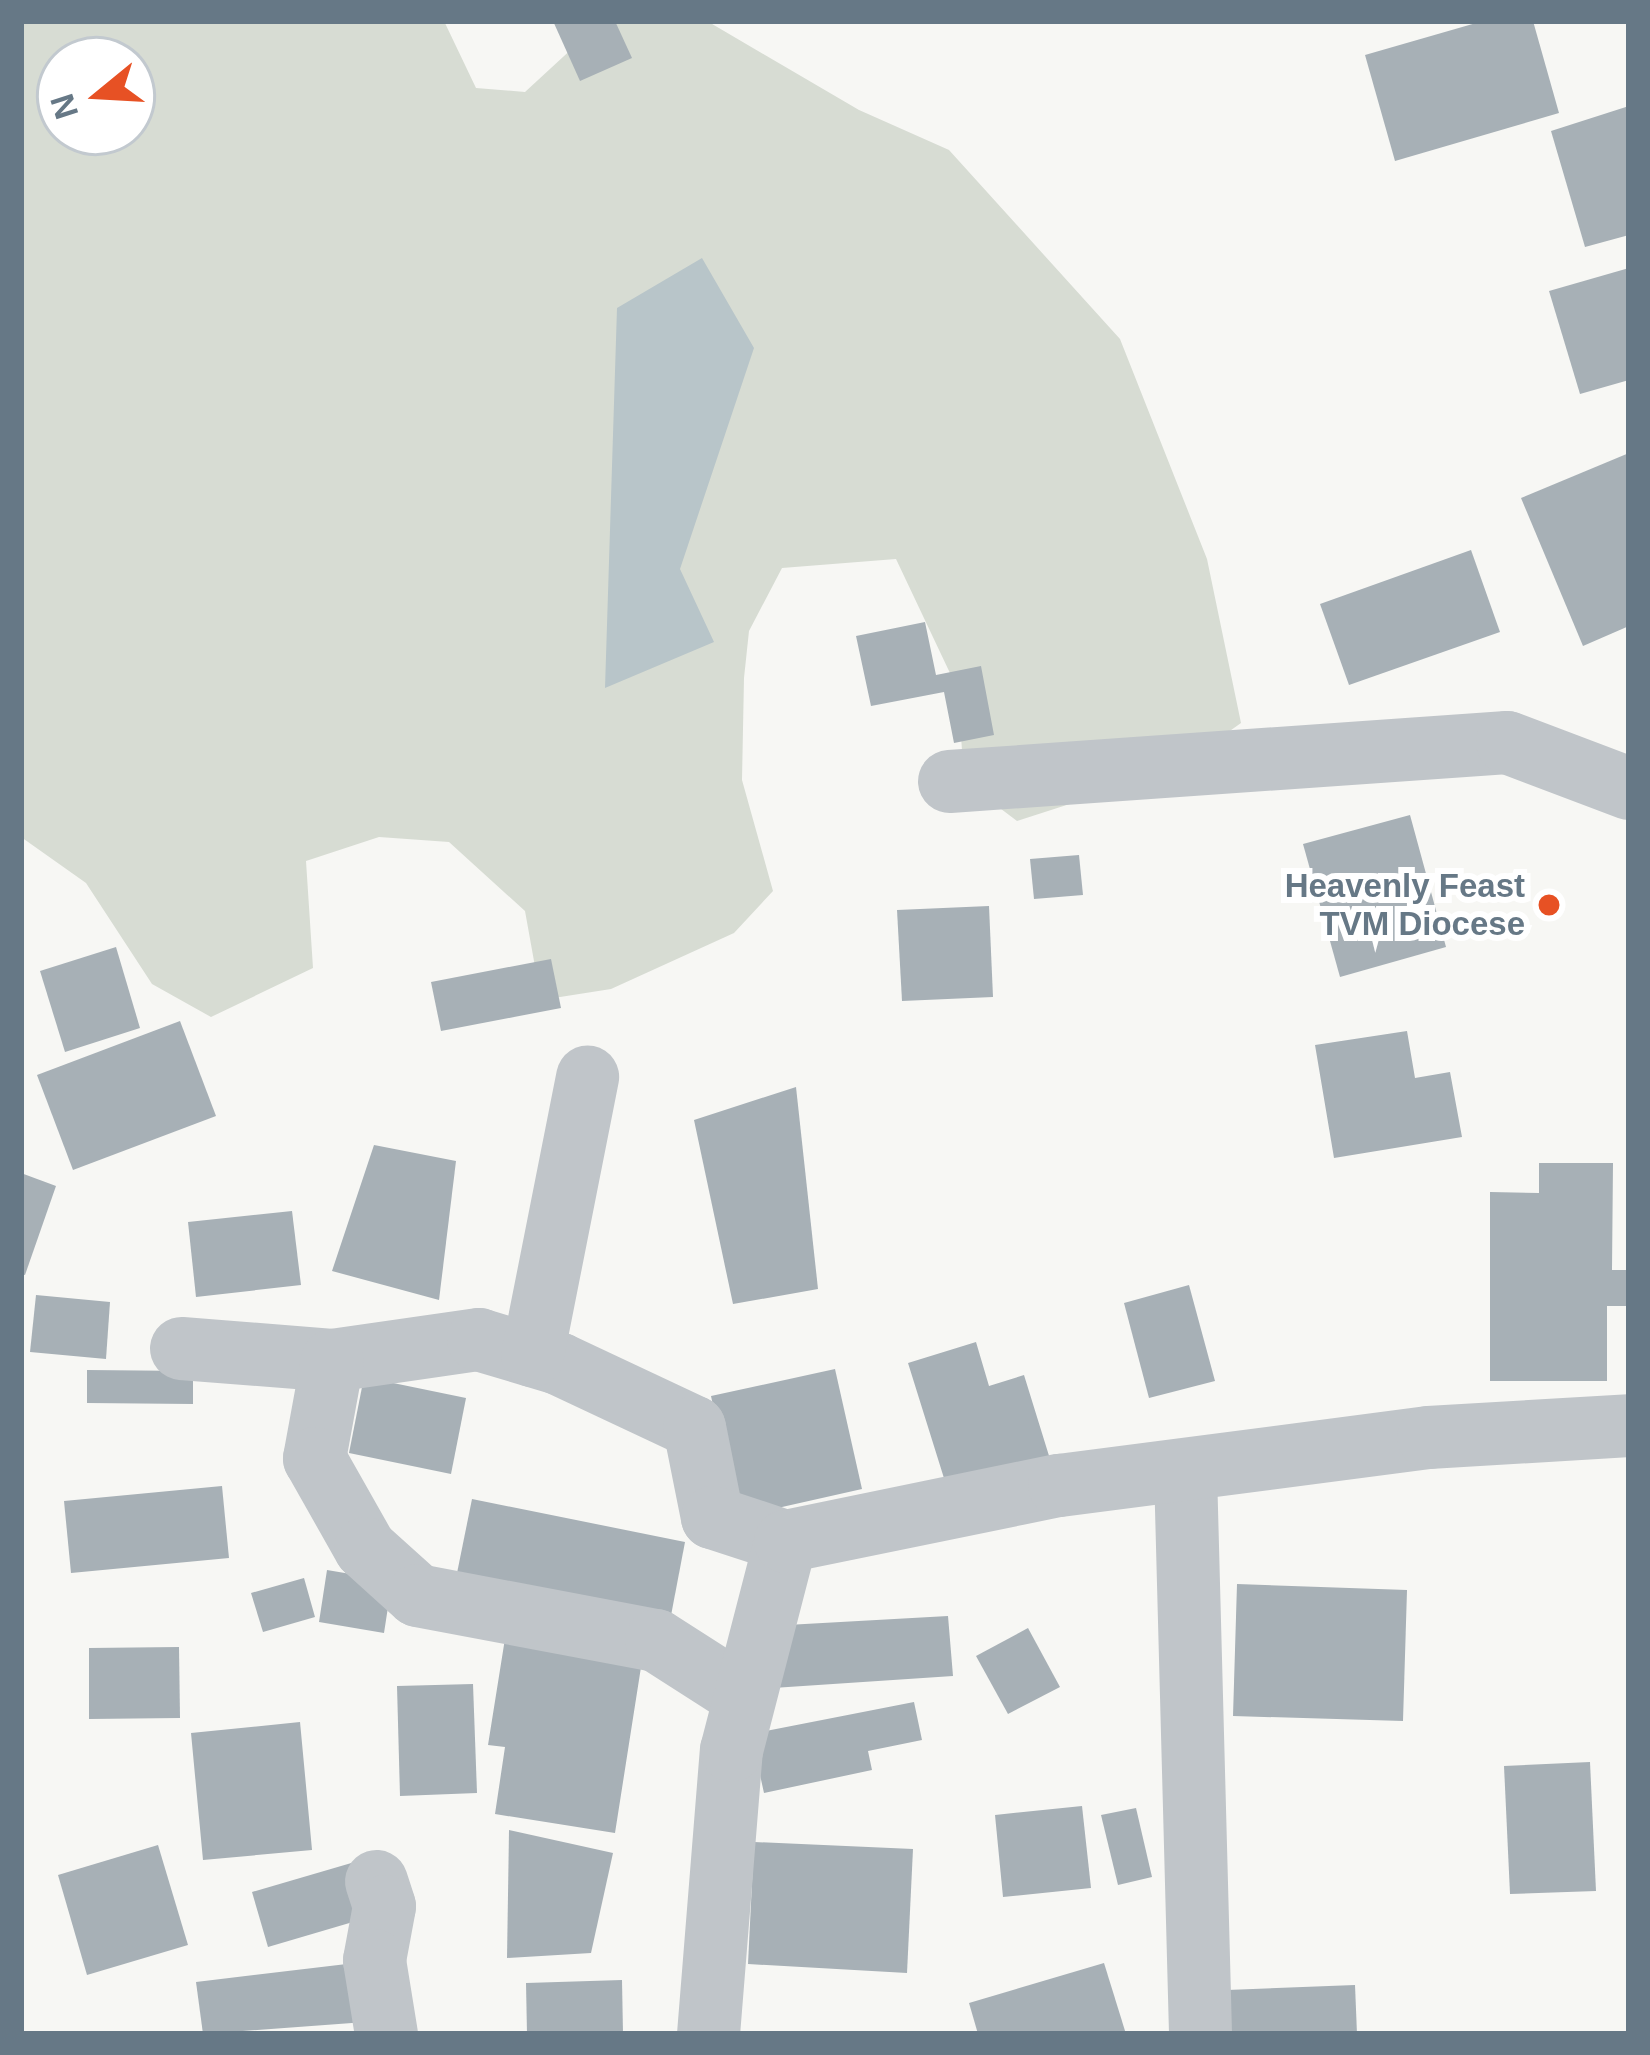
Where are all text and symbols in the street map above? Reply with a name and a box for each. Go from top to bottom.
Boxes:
north arrow [36,36,156,156]
text: N [43,89,85,123]
place label: Heavenly Feast TVM Diocese [1285,866,1525,944]
marker: Heavenly Feast TVM Diocese [1536,892,1562,918]

